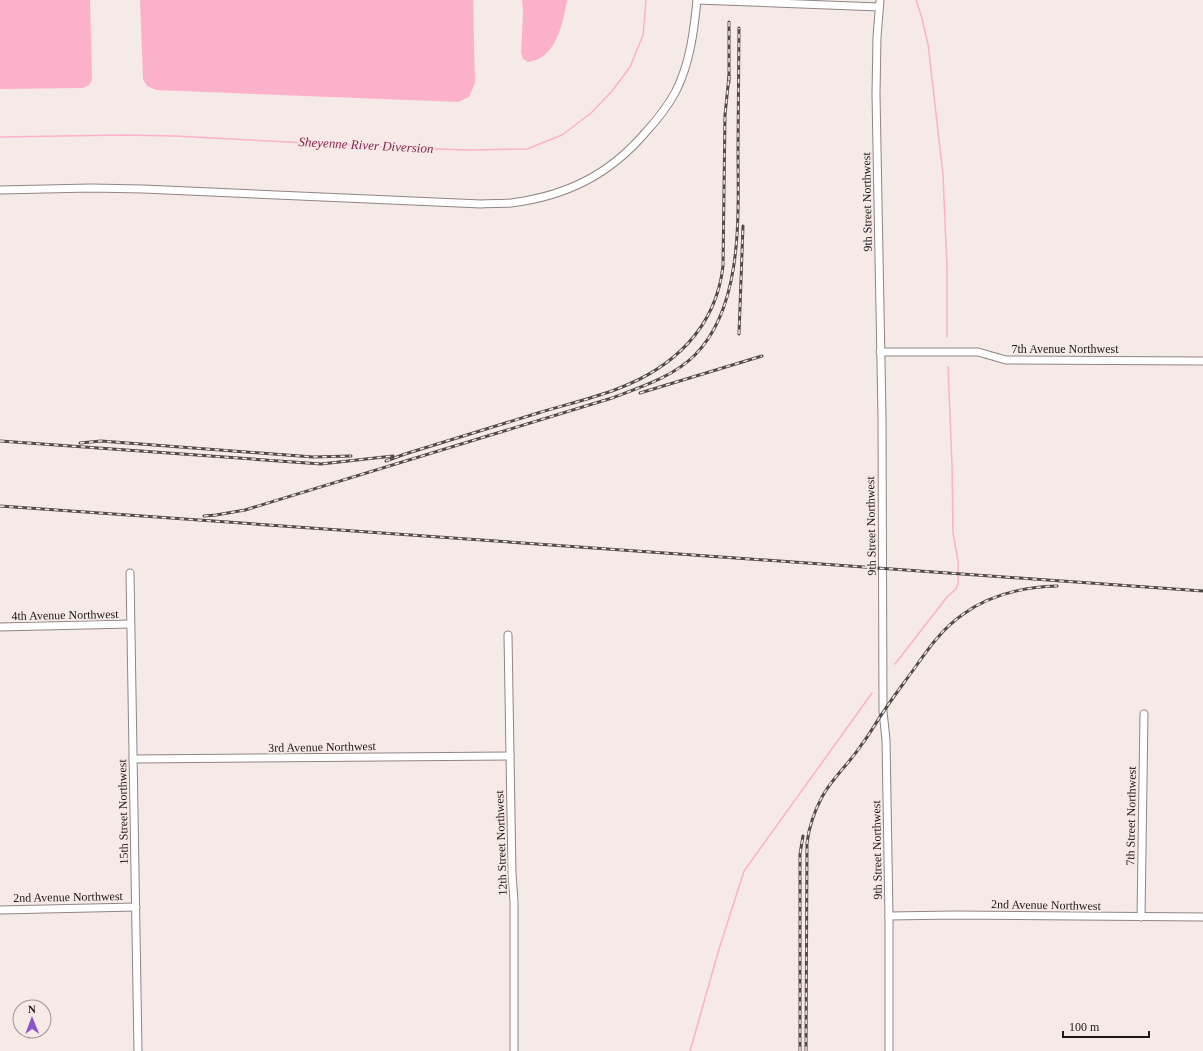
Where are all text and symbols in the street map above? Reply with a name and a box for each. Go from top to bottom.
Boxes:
water label: Sheyenne River Diversion [298,134,434,156]
street label: 9th Street Northwest [859,152,875,252]
street label: 7th Avenue Northwest [1011,342,1119,356]
street label: 9th Street Northwest [863,476,879,576]
street label: 4th Avenue Northwest [11,607,119,623]
street label: 3rd Avenue Northwest [268,739,377,755]
street label: 15th Street Northwest [115,759,131,865]
street label: 7th Street Northwest [1123,766,1139,866]
street label: 12th Street Northwest [492,789,510,896]
street label: 9th Street Northwest [869,800,885,900]
street label: 2nd Avenue Northwest [13,889,124,905]
street label: 2nd Avenue Northwest [991,897,1102,913]
north arrow [12,999,52,1039]
text: N [28,1003,36,1015]
scale bar [1063,1013,1149,1039]
text: 100 m [1069,1020,1100,1034]

